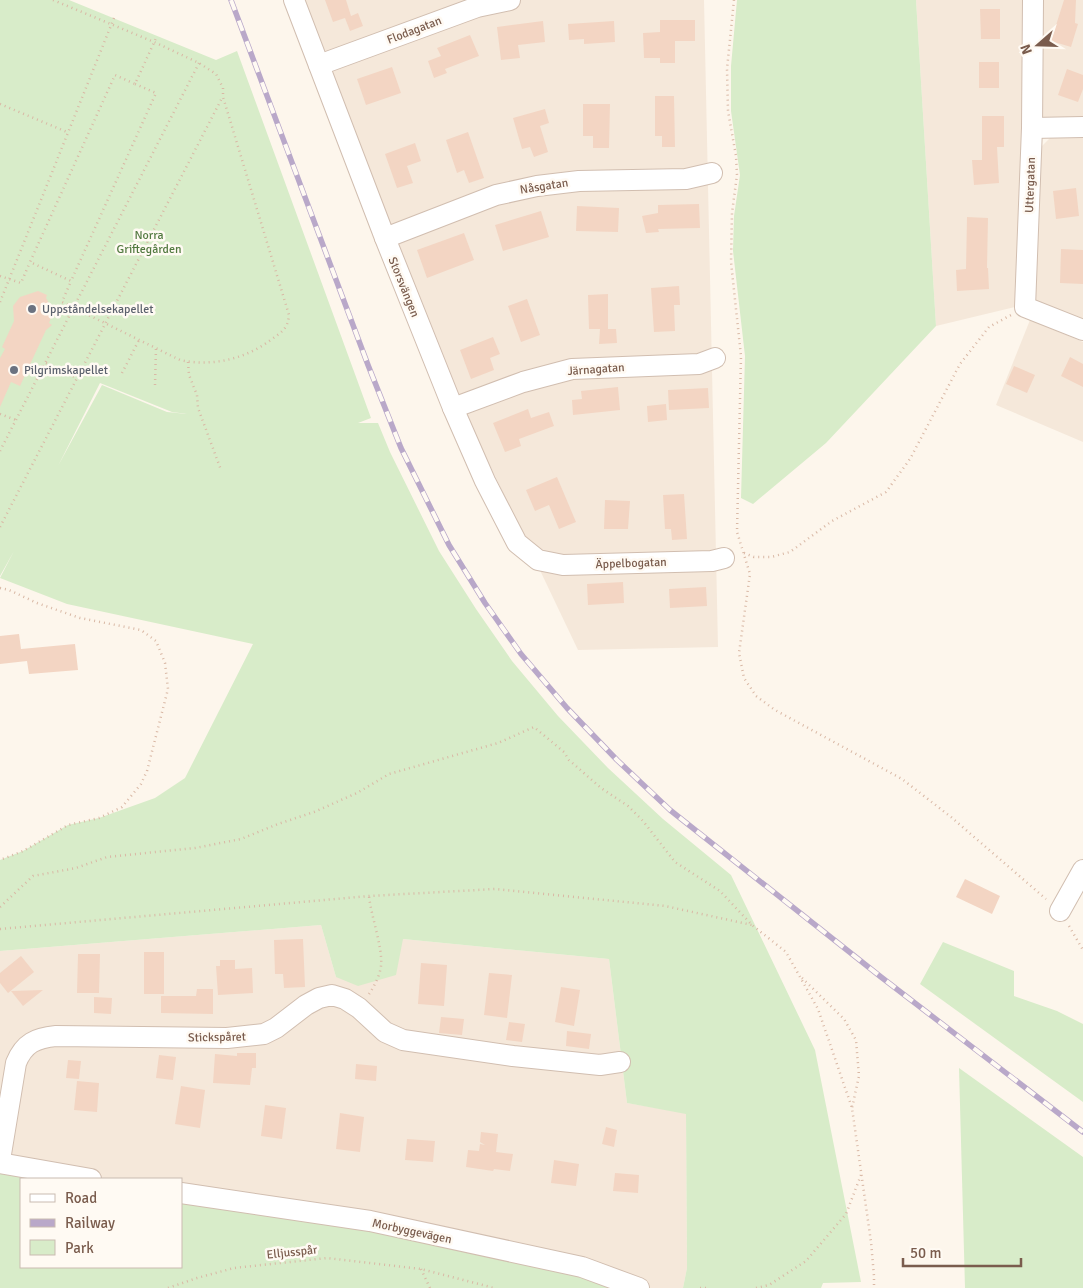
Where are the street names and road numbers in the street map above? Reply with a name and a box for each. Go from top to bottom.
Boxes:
street label: Flodagatan [385,13,444,48]
street label: Uttergatan [1022,157,1039,213]
street label: Nåsgatan [519,175,569,198]
street label: Storsvängen [385,255,422,319]
street label: Järnagatan [567,360,625,379]
street label: Äppelbogatan [595,555,667,572]
street label: Stickspåret [188,1029,246,1046]
street label: Morbyggevägen [371,1216,453,1247]
street label: Elljusspår [266,1242,319,1263]

